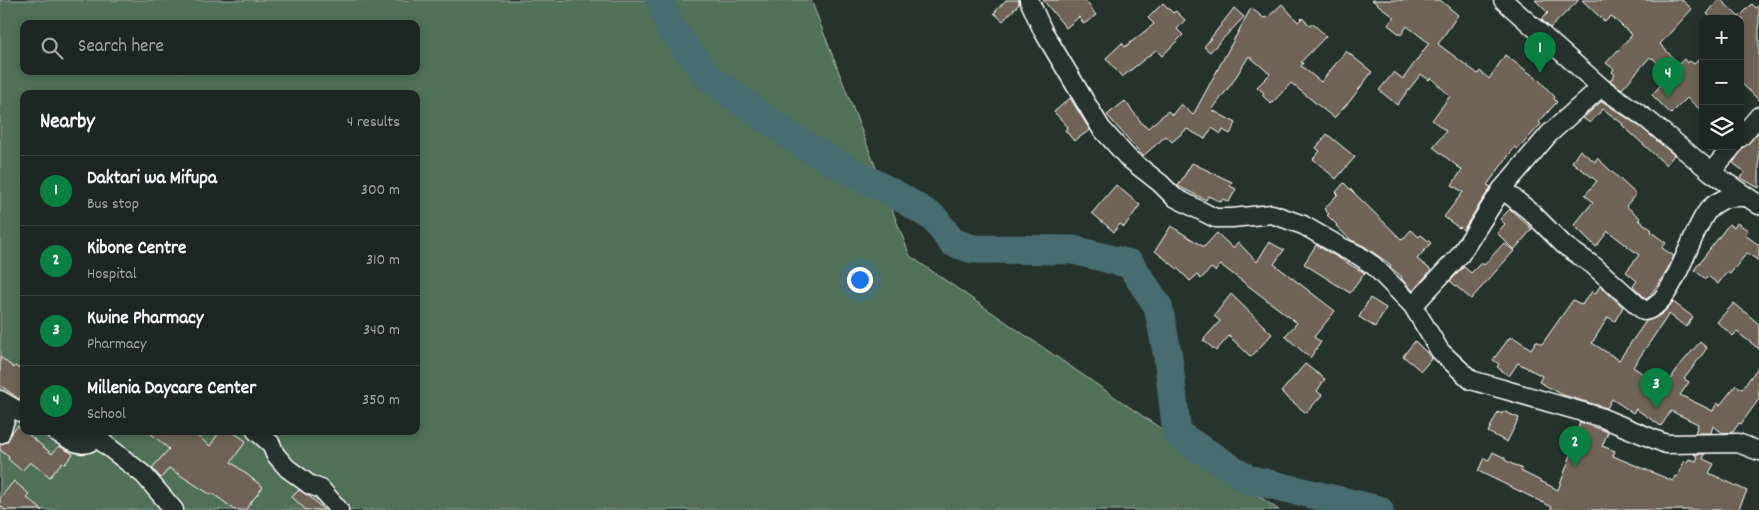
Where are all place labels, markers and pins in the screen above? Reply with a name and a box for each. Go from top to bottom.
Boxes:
pin: 1 [1524,32,1556,73]
pin: 4 [1652,57,1684,98]
pin: 3 [1640,368,1672,409]
pin: 2 [1559,426,1591,467]

